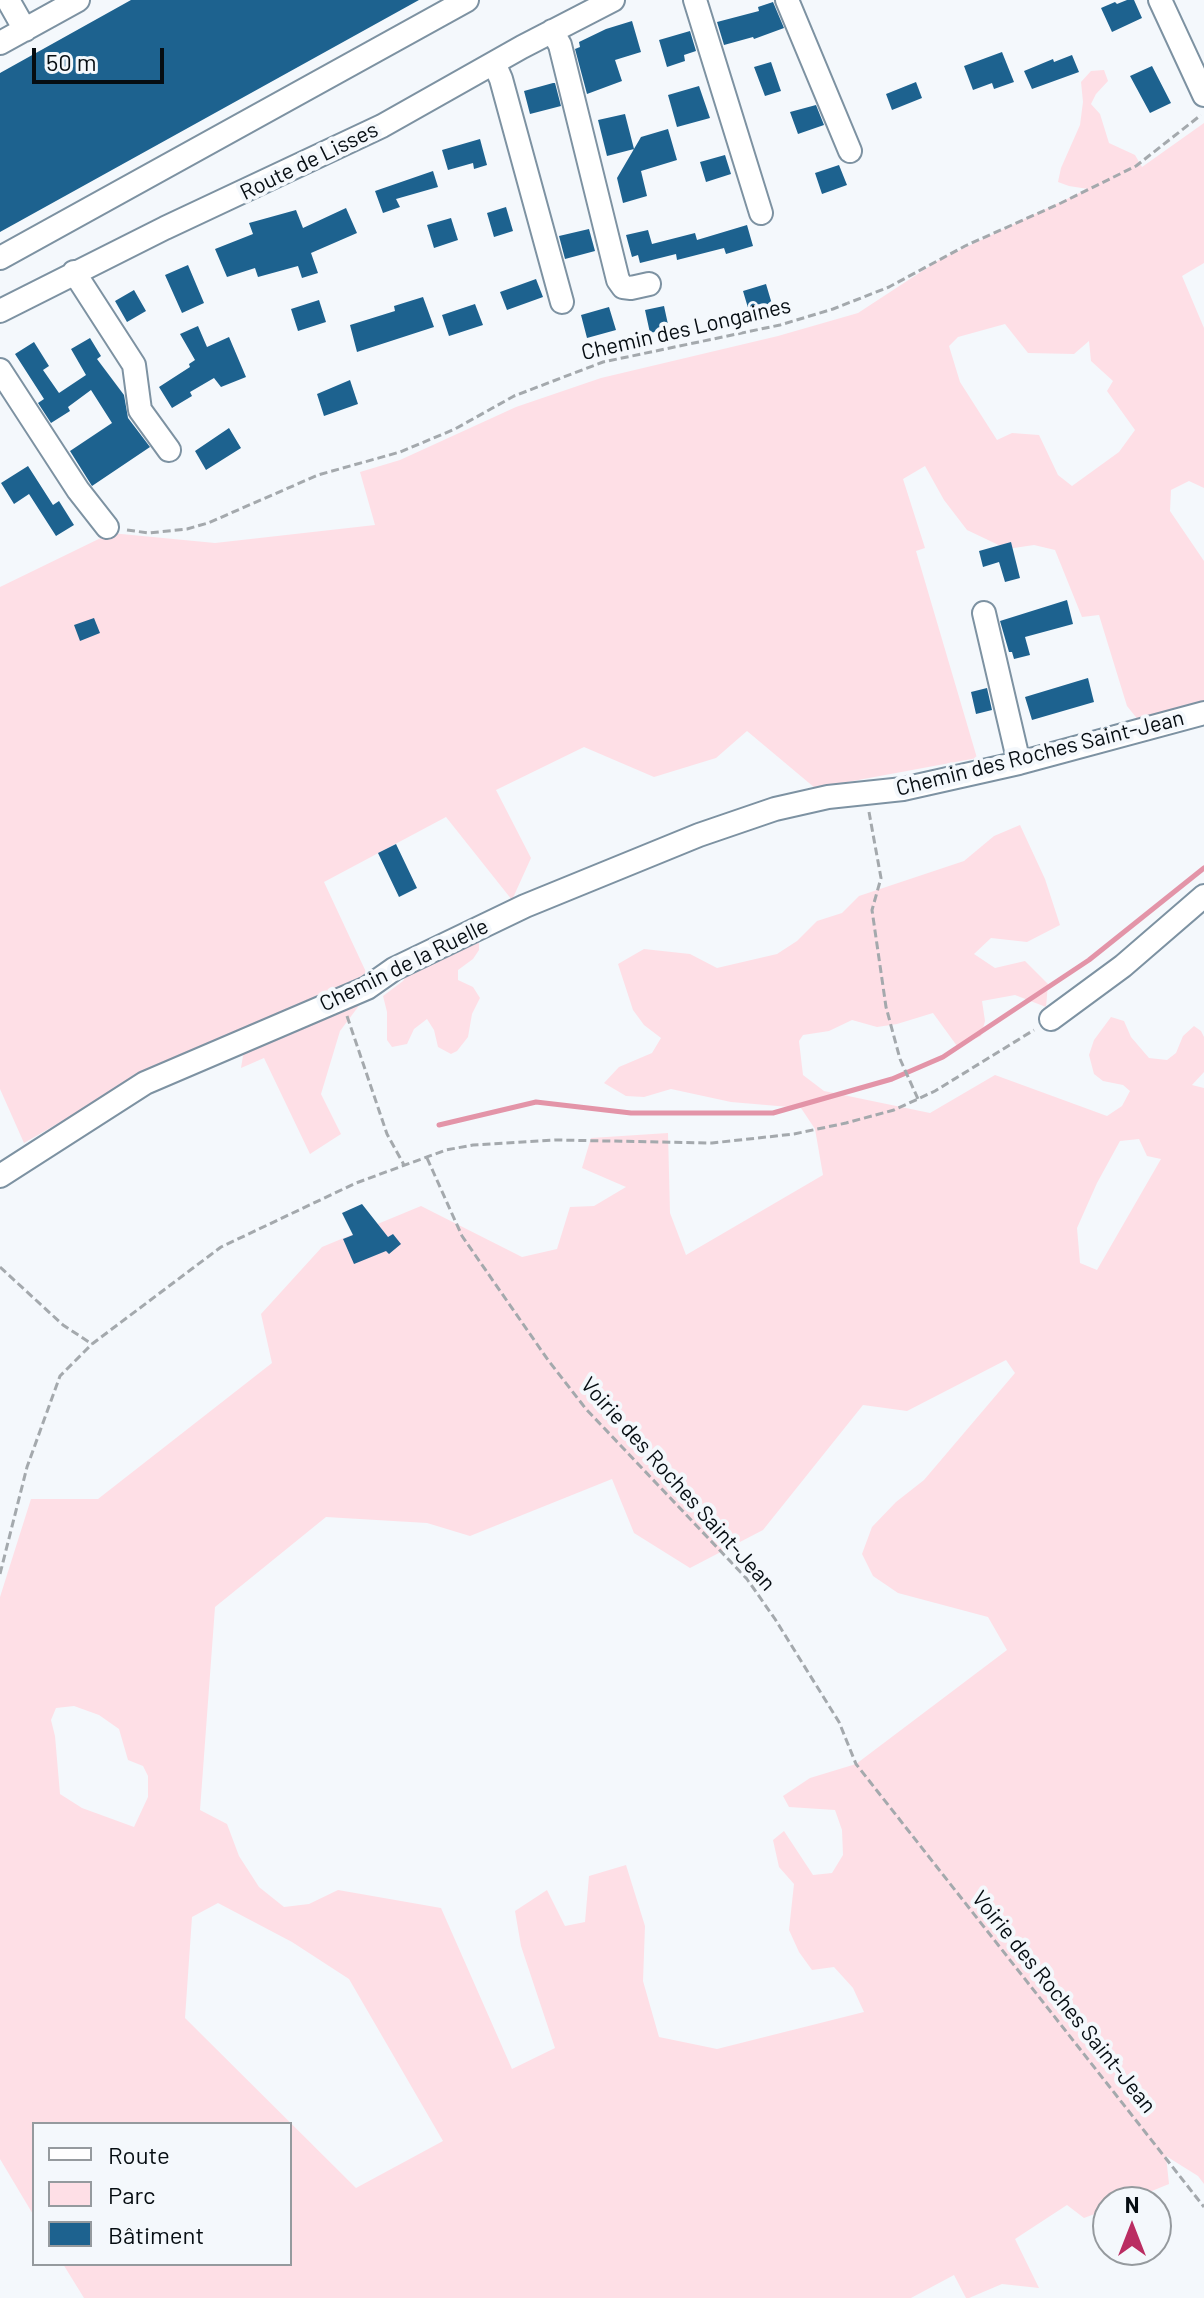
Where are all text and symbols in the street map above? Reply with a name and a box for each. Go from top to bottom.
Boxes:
scale bar [36,32,168,82]
text: 50 m [46,47,97,76]
street label: Route de Lisses [236,116,382,206]
street label: Chemin des Longaines [579,292,793,366]
street label: Chemin des Roches Saint-Jean [893,704,1187,802]
street label: Chemin de la Ruelle [315,913,493,1017]
street label: Voirie des Roches Saint-Jean [575,1372,781,1596]
street label: Voirie des Roches Saint-Jean [966,1886,1162,2118]
legend [32,2122,292,2266]
text: Route [108,2140,170,2169]
text: Parc [108,2180,156,2209]
north arrow [1092,2186,1172,2266]
text: N [1125,2191,1139,2217]
text: Bâtiment [108,2220,204,2249]

